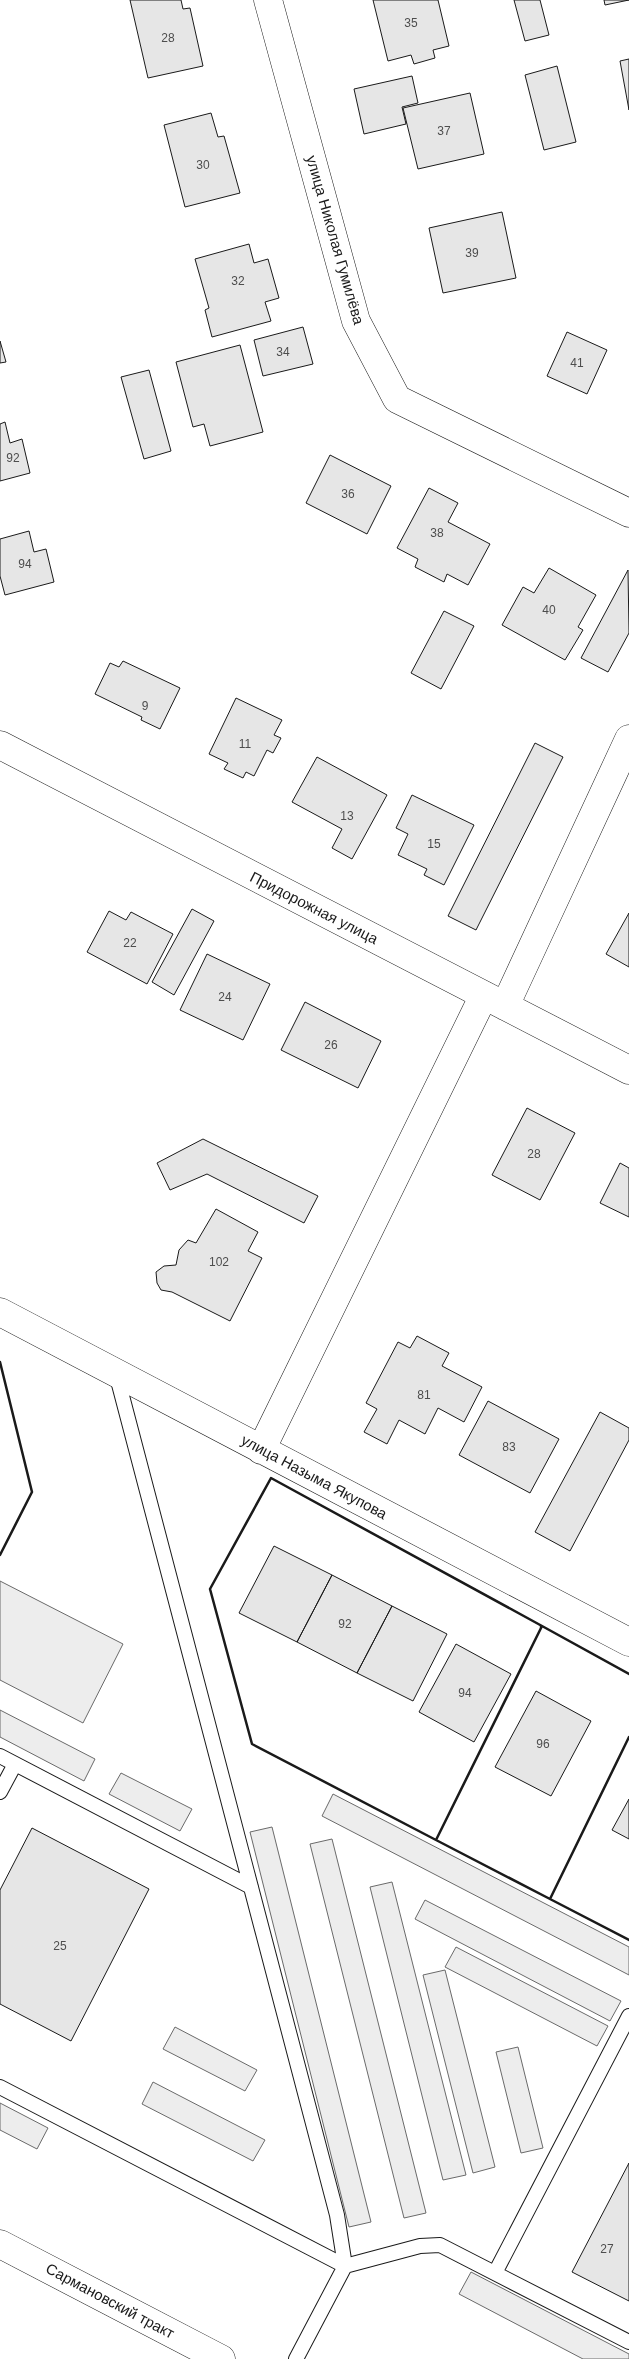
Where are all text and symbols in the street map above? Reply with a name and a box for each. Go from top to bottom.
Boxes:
house number: 35 [404,16,418,30]
house number: 28 [161,31,175,45]
house number: 37 [437,124,451,138]
street label: улица Николая Гумилёва [303,153,368,327]
house number: 30 [196,158,210,172]
house number: 39 [465,246,479,260]
house number: 32 [231,274,245,288]
house number: 34 [276,345,290,359]
house number: 41 [570,356,584,370]
house number: 92 [6,451,20,465]
house number: 36 [341,487,355,501]
house number: 38 [430,526,444,540]
house number: 94 [18,557,32,571]
house number: 40 [542,603,556,617]
house number: 9 [142,699,149,713]
house number: 11 [239,737,252,751]
house number: 13 [340,809,354,823]
house number: 15 [427,837,441,851]
street label: Придорожная улица [247,868,382,947]
house number: 22 [123,936,137,950]
house number: 24 [218,990,232,1004]
house number: 26 [324,1038,338,1052]
house number: 28 [527,1147,541,1161]
house number: 102 [209,1255,229,1269]
house number: 81 [417,1388,431,1402]
street label: улица Назыма Якупова [238,1431,391,1523]
house number: 83 [502,1440,516,1454]
house number: 92 [338,1617,352,1631]
house number: 94 [458,1686,472,1700]
house number: 96 [536,1737,550,1751]
house number: 25 [53,1939,67,1953]
house number: 27 [600,2242,614,2256]
street label: Сармановский тракт [43,2260,177,2342]

